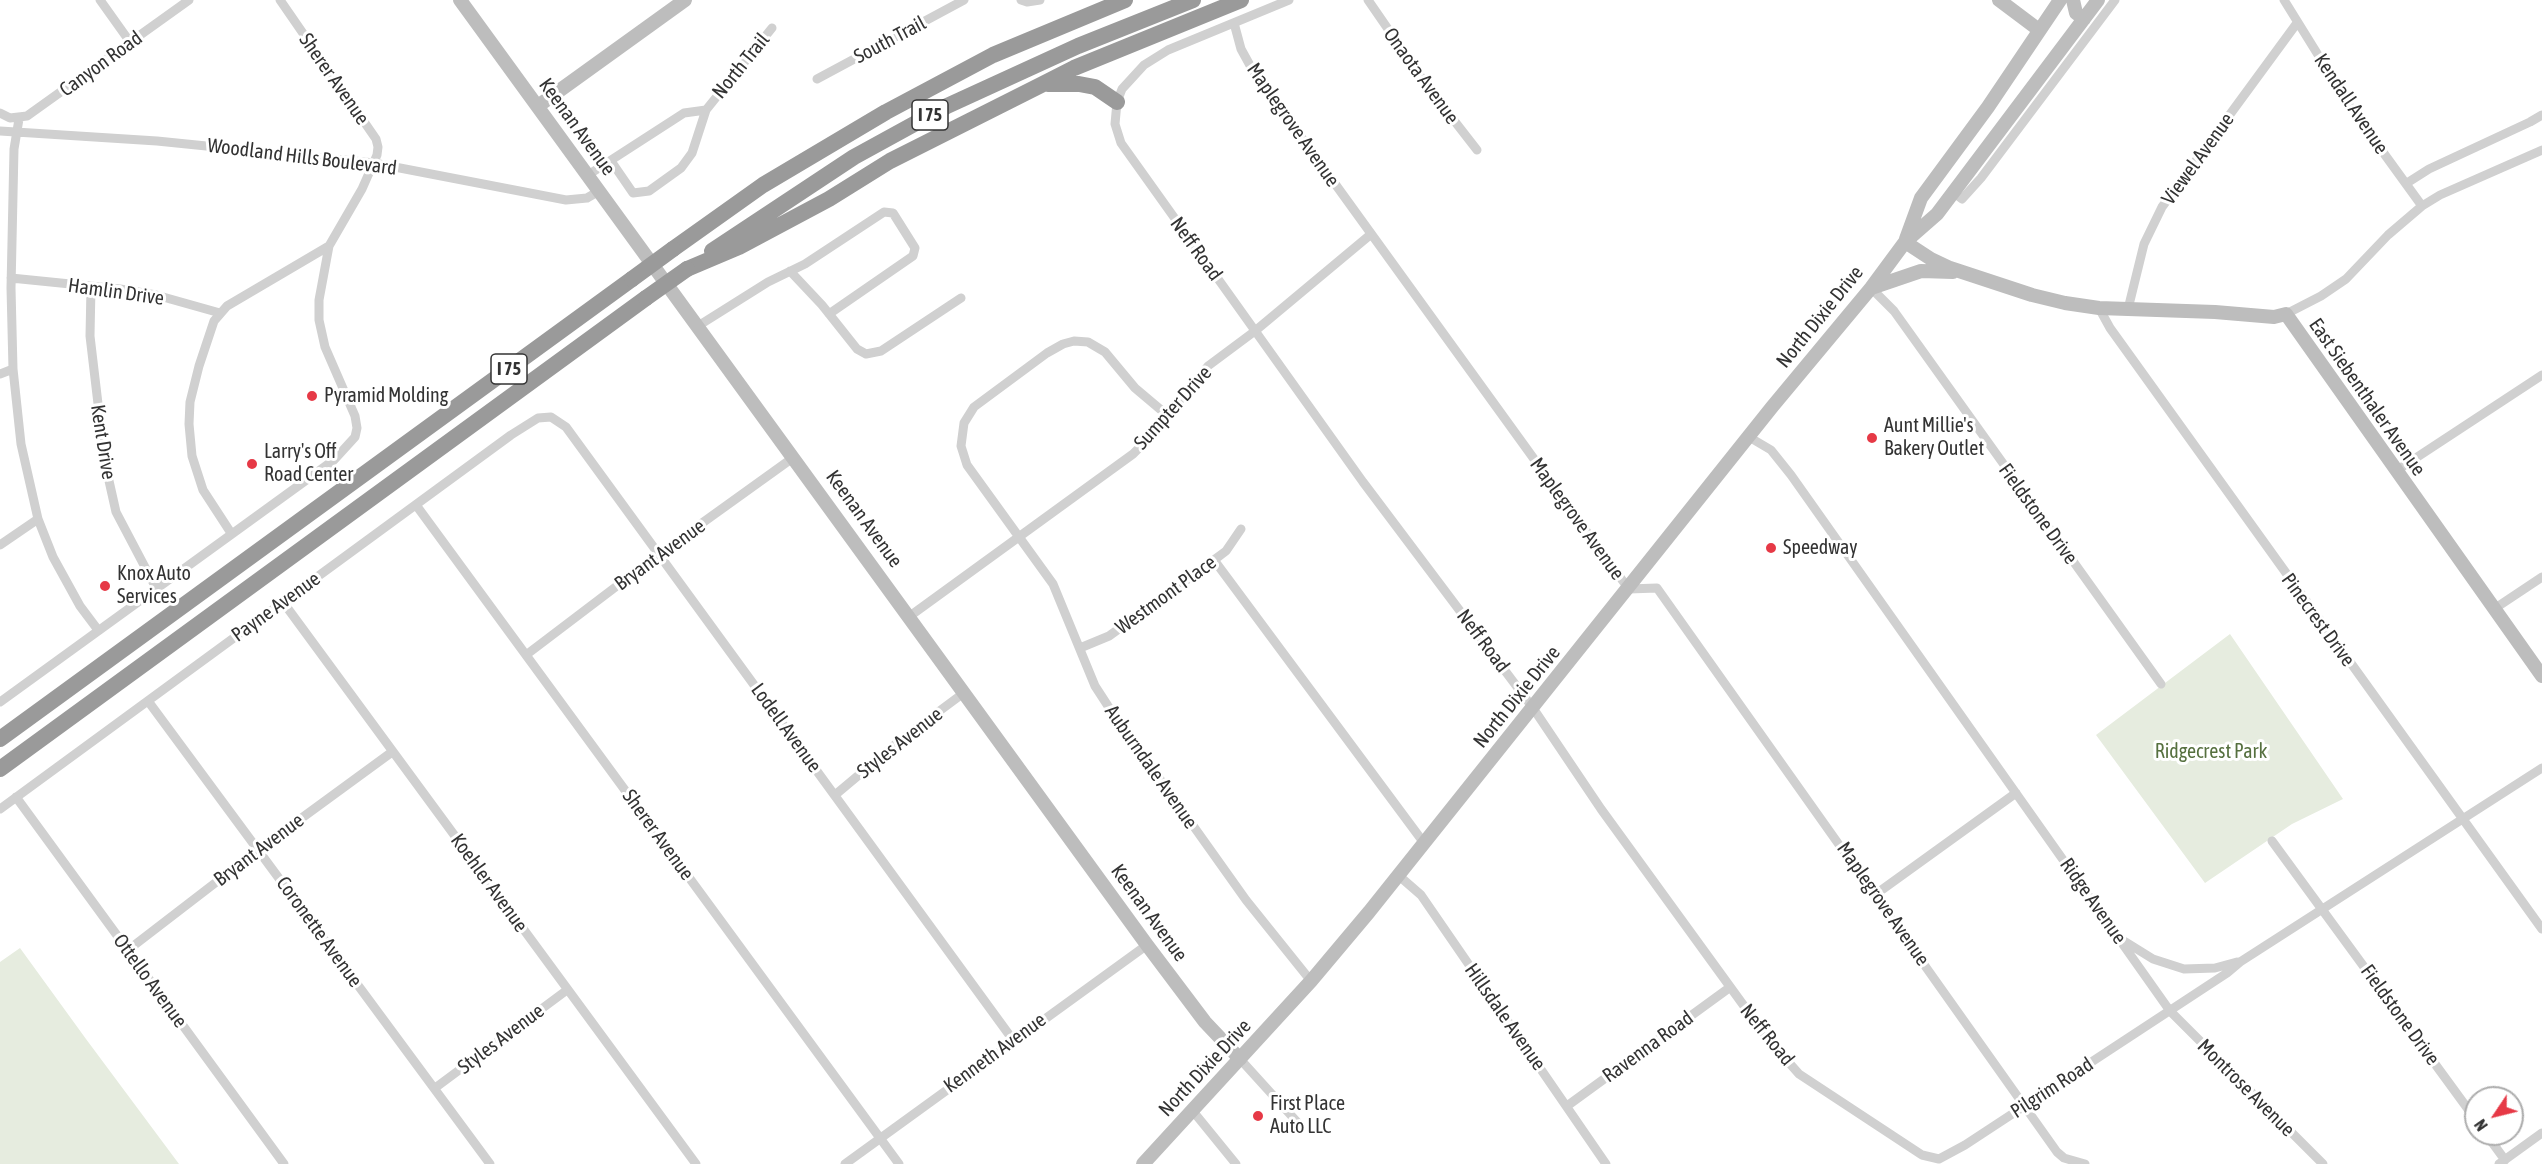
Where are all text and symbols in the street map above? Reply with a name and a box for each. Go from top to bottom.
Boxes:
street label: South Trail [850,11,930,69]
street label: Onaota Avenue [1378,23,1464,129]
street label: Canyon Road [55,26,147,102]
street label: North Trail [707,28,775,104]
street label: Sherer Avenue [294,29,374,129]
street label: Kendall Avenue [2309,49,2393,159]
street label: Maplegrove Avenue [1242,59,1344,191]
street label: Keenan Avenue [534,74,620,180]
road number: I 75 [912,100,948,130]
street label: Viewel Avenue [2157,108,2239,210]
street label: Woodland Hills Boulevard [206,133,398,181]
street label: Neff Road [1165,213,1227,285]
street label: North Dixie Drive [1772,261,1868,373]
street label: Hamlin Drive [67,273,165,311]
street label: East Siebenthaler Avenue [2304,314,2430,480]
road number: I 75 [491,354,527,384]
street label: Sumpter Drive [1129,361,1217,455]
place label: Pyramid Molding [324,384,448,408]
marker: Pyramid Molding [305,389,319,403]
street label: Kent Drive [85,403,121,481]
place label: Aunt Millie's Bakery Outlet [1884,414,1984,461]
marker: Aunt Millie's Bakery Outlet [1865,431,1879,445]
place label: Larry's Off Road Center [264,440,353,487]
street label: Maplegrove Avenue [1525,453,1629,585]
marker: Larry's Off Road Center [245,457,259,471]
street label: Fieldstone Drive [1993,459,2083,569]
street label: Keenan Avenue [821,466,907,572]
street label: Bryant Avenue [610,514,710,596]
place label: Speedway [1783,536,1858,560]
marker: Speedway [1764,541,1778,555]
street label: Westmont Place [1111,550,1221,640]
place label: Knox Auto Services [117,562,191,609]
street label: Payne Avenue [227,567,325,647]
street label: Pinecrest Drive [2276,569,2360,671]
marker: Knox Auto Services [98,579,112,593]
street label: Neff Road [1452,605,1514,677]
street label: North Dixie Drive [1469,641,1565,753]
street label: Lodell Avenue [746,679,826,777]
street label: Auburndale Avenue [1100,701,1202,833]
street label: Styles Avenue [853,702,947,784]
park label: Ridgecrest Park [2155,740,2267,764]
street label: Sherer Avenue [617,785,699,885]
street label: Bryant Avenue [209,808,309,892]
street label: Koehler Avenue [445,829,533,937]
street label: Maplegrove Avenue [1832,838,1934,970]
street label: Ridge Avenue [2055,853,2131,949]
street label: Keenan Avenue [1106,860,1192,966]
street label: Coronette Avenue [271,872,367,992]
street label: Ottello Avenue [108,929,192,1033]
street label: Hillsdale Avenue [1459,959,1551,1075]
street label: Fieldstone Drive [2355,960,2445,1070]
street label: Styles Avenue [453,999,549,1079]
street label: Neff Road [1735,999,1799,1071]
street label: Ravenna Road [1598,1006,1698,1088]
street label: Kenneth Avenue [939,1008,1051,1098]
street label: North Dixie Drive [1154,1014,1256,1122]
street label: Montrose Avenue [2192,1034,2300,1142]
street label: Pilgrim Road [2006,1052,2098,1124]
north arrow [2464,1086,2524,1146]
place label: First Place Auto LLC [1270,1092,1345,1139]
marker: First Place Auto LLC [1251,1109,1265,1123]
text: N [2471,1116,2491,1134]

